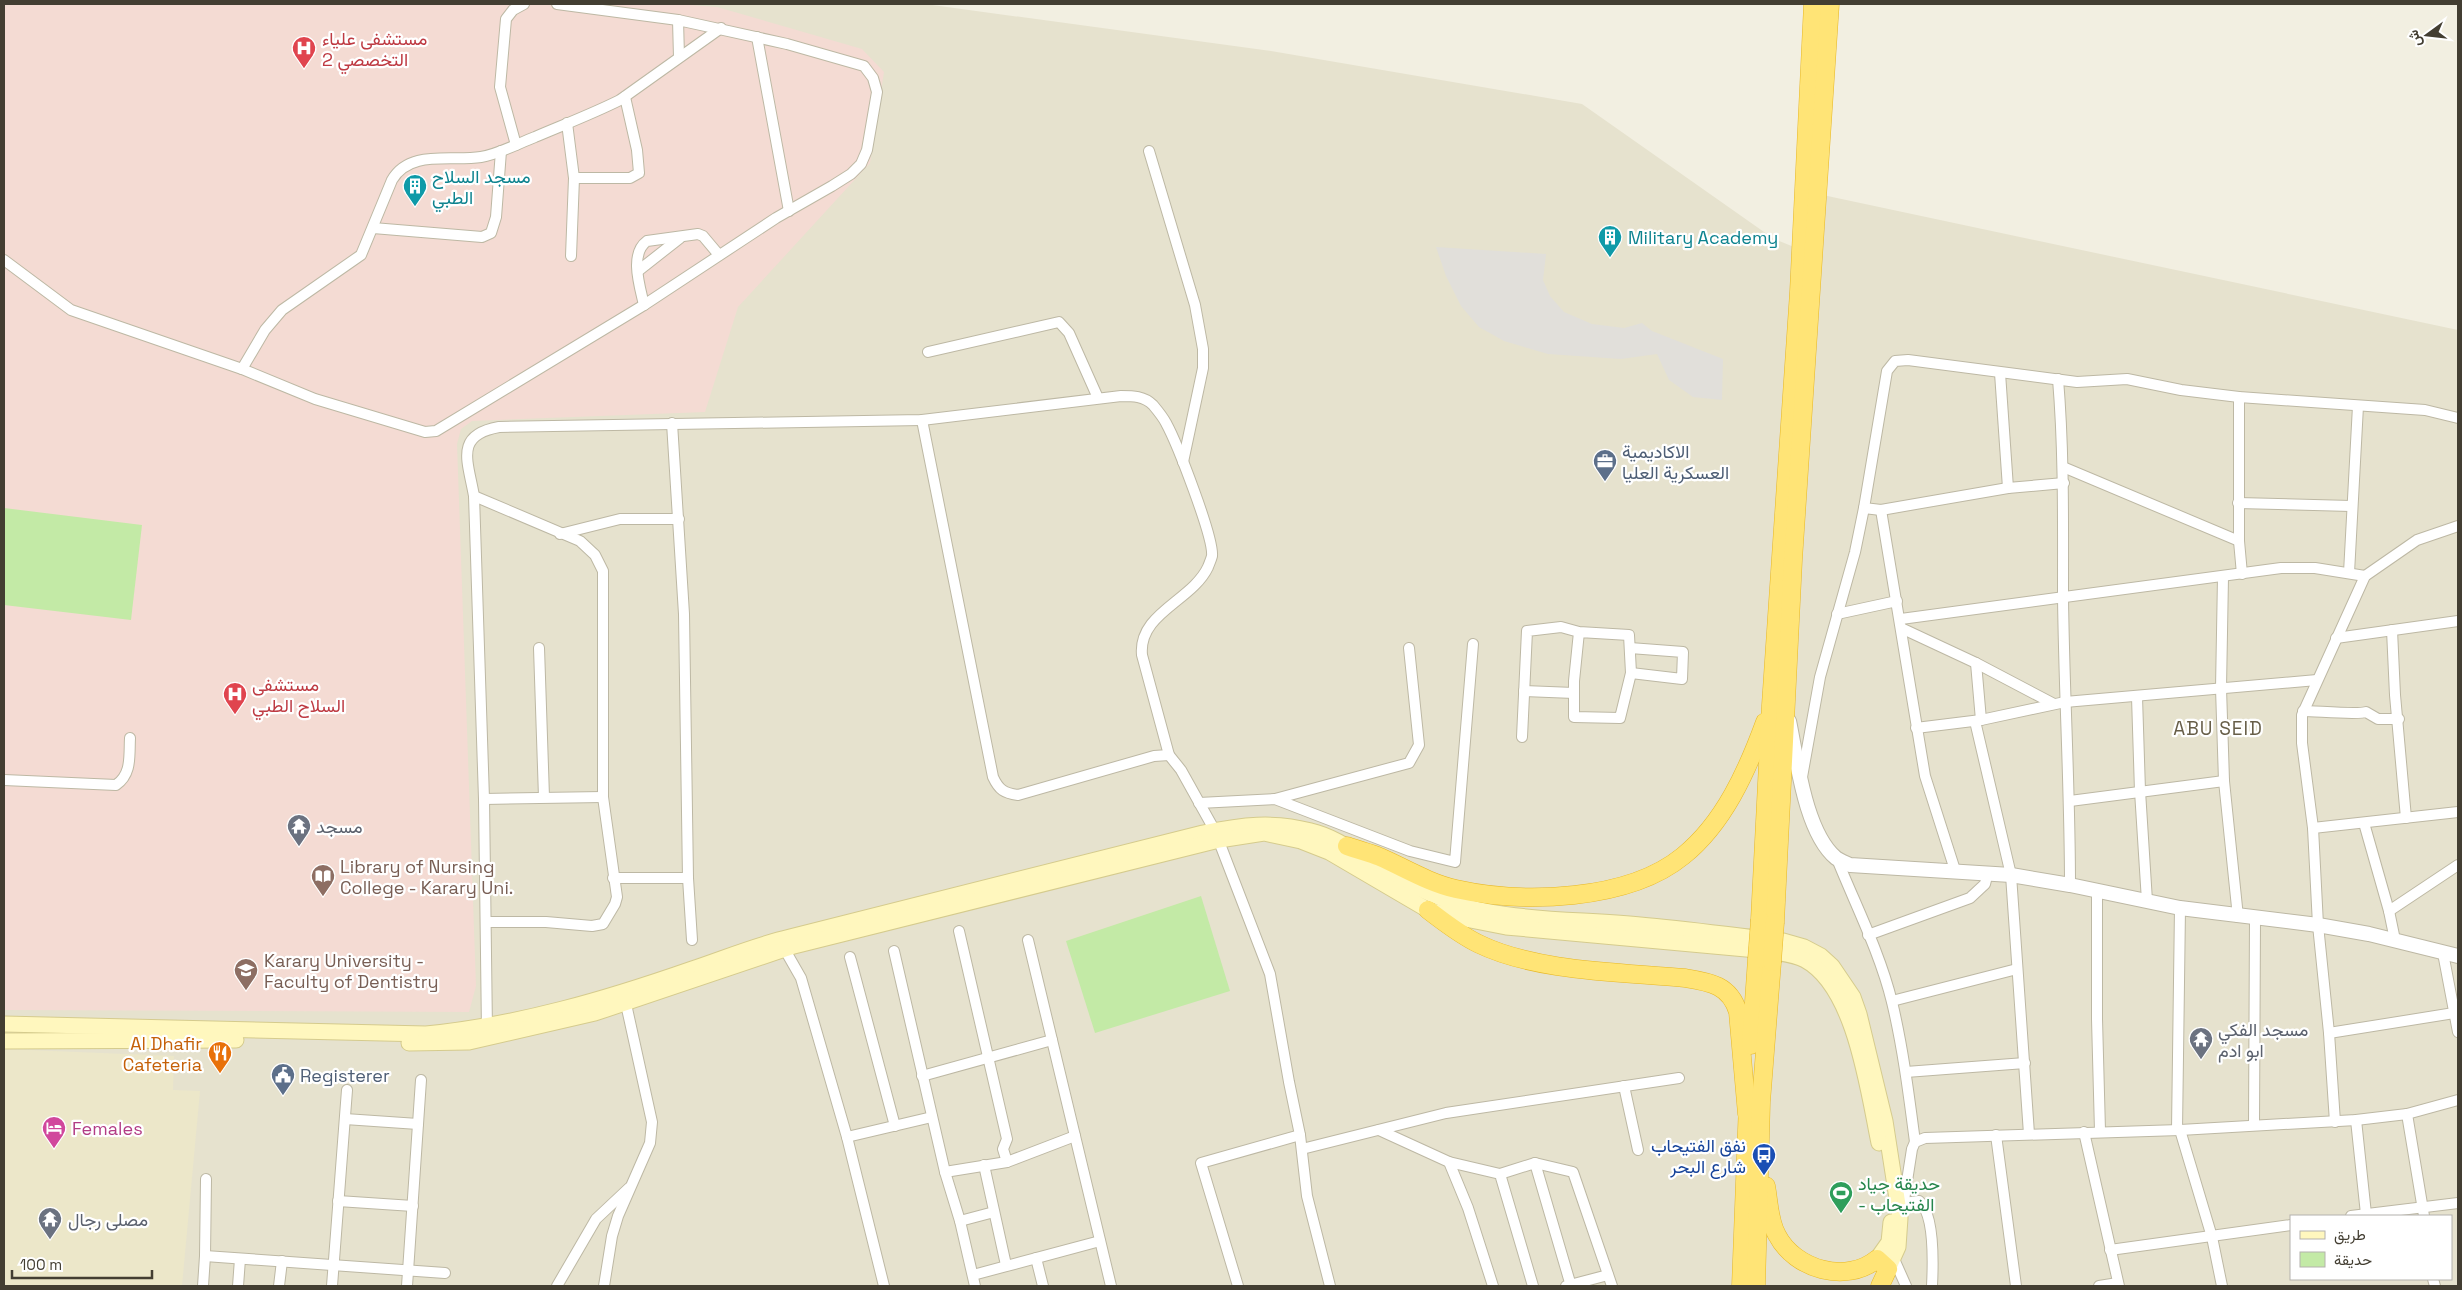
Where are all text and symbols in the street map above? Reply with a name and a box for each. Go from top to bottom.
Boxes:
north arrow [2402,10,2452,60]
place label: مستشفى علياء التخصصي 2 [322,27,427,75]
text: ش [2404,28,2425,49]
hospital icon: مستشفى علياء التخصصي 2 [291,35,317,69]
place label: مسجد السلاح الطبي [432,165,531,213]
building icon: مسجد السلاح الطبي [402,173,428,207]
building icon: Military Academy [1597,224,1623,258]
place label: Military Academy [1628,226,1778,249]
place label: الاكاديمية العسكرية العليا [1622,440,1729,484]
office icon: الاكاديمية العسكرية العليا [1592,448,1618,482]
place label: مستشفى السلاح الطبي [252,673,345,721]
hospital icon: مستشفى السلاح الطبي [222,681,248,715]
district label: ABU SEID [2173,716,2263,741]
temple icon: مسجد [286,813,312,847]
place label: مسجد [316,815,363,838]
place label: Library of Nursing College - Karary Uni. [340,855,513,899]
library icon: Library of Nursing College - Karary Uni. [310,863,336,897]
place label: Karary University - Faculty of Dentistry [264,949,439,993]
school or university icon: Karary University - Faculty of Dentistry [233,957,259,991]
place label: مسجد الفكي ابو ادم [2218,1018,2308,1063]
temple icon: مسجد الفكي ابو ادم [2188,1026,2214,1060]
place label: Al Dhafir Cafeteria [123,1032,202,1076]
restaurant icon: Al Dhafir Cafeteria [207,1040,233,1074]
public building icon: Registerer [270,1062,296,1096]
place label: Registerer [300,1064,390,1087]
hotel icon: Females [41,1115,67,1149]
place label: Females [72,1117,143,1140]
place label: نفق الفتيحاب شارع البحر [1651,1134,1746,1179]
bus stop icon: نفق الفتيحاب شارع البحر [1751,1142,1777,1176]
place label: حديقة جياد - الفتيحاب [1858,1172,1940,1216]
sports icon: حديقة جياد - الفتيحاب [1828,1180,1854,1214]
temple icon: مصلى رجال [37,1206,63,1240]
place label: مصلى رجال [68,1208,148,1231]
legend [2290,1215,2452,1280]
text: طريق [2334,1225,2366,1245]
scale bar [12,1248,152,1280]
text: حديقة [2334,1250,2372,1269]
text: 100 m [20,1255,62,1274]

